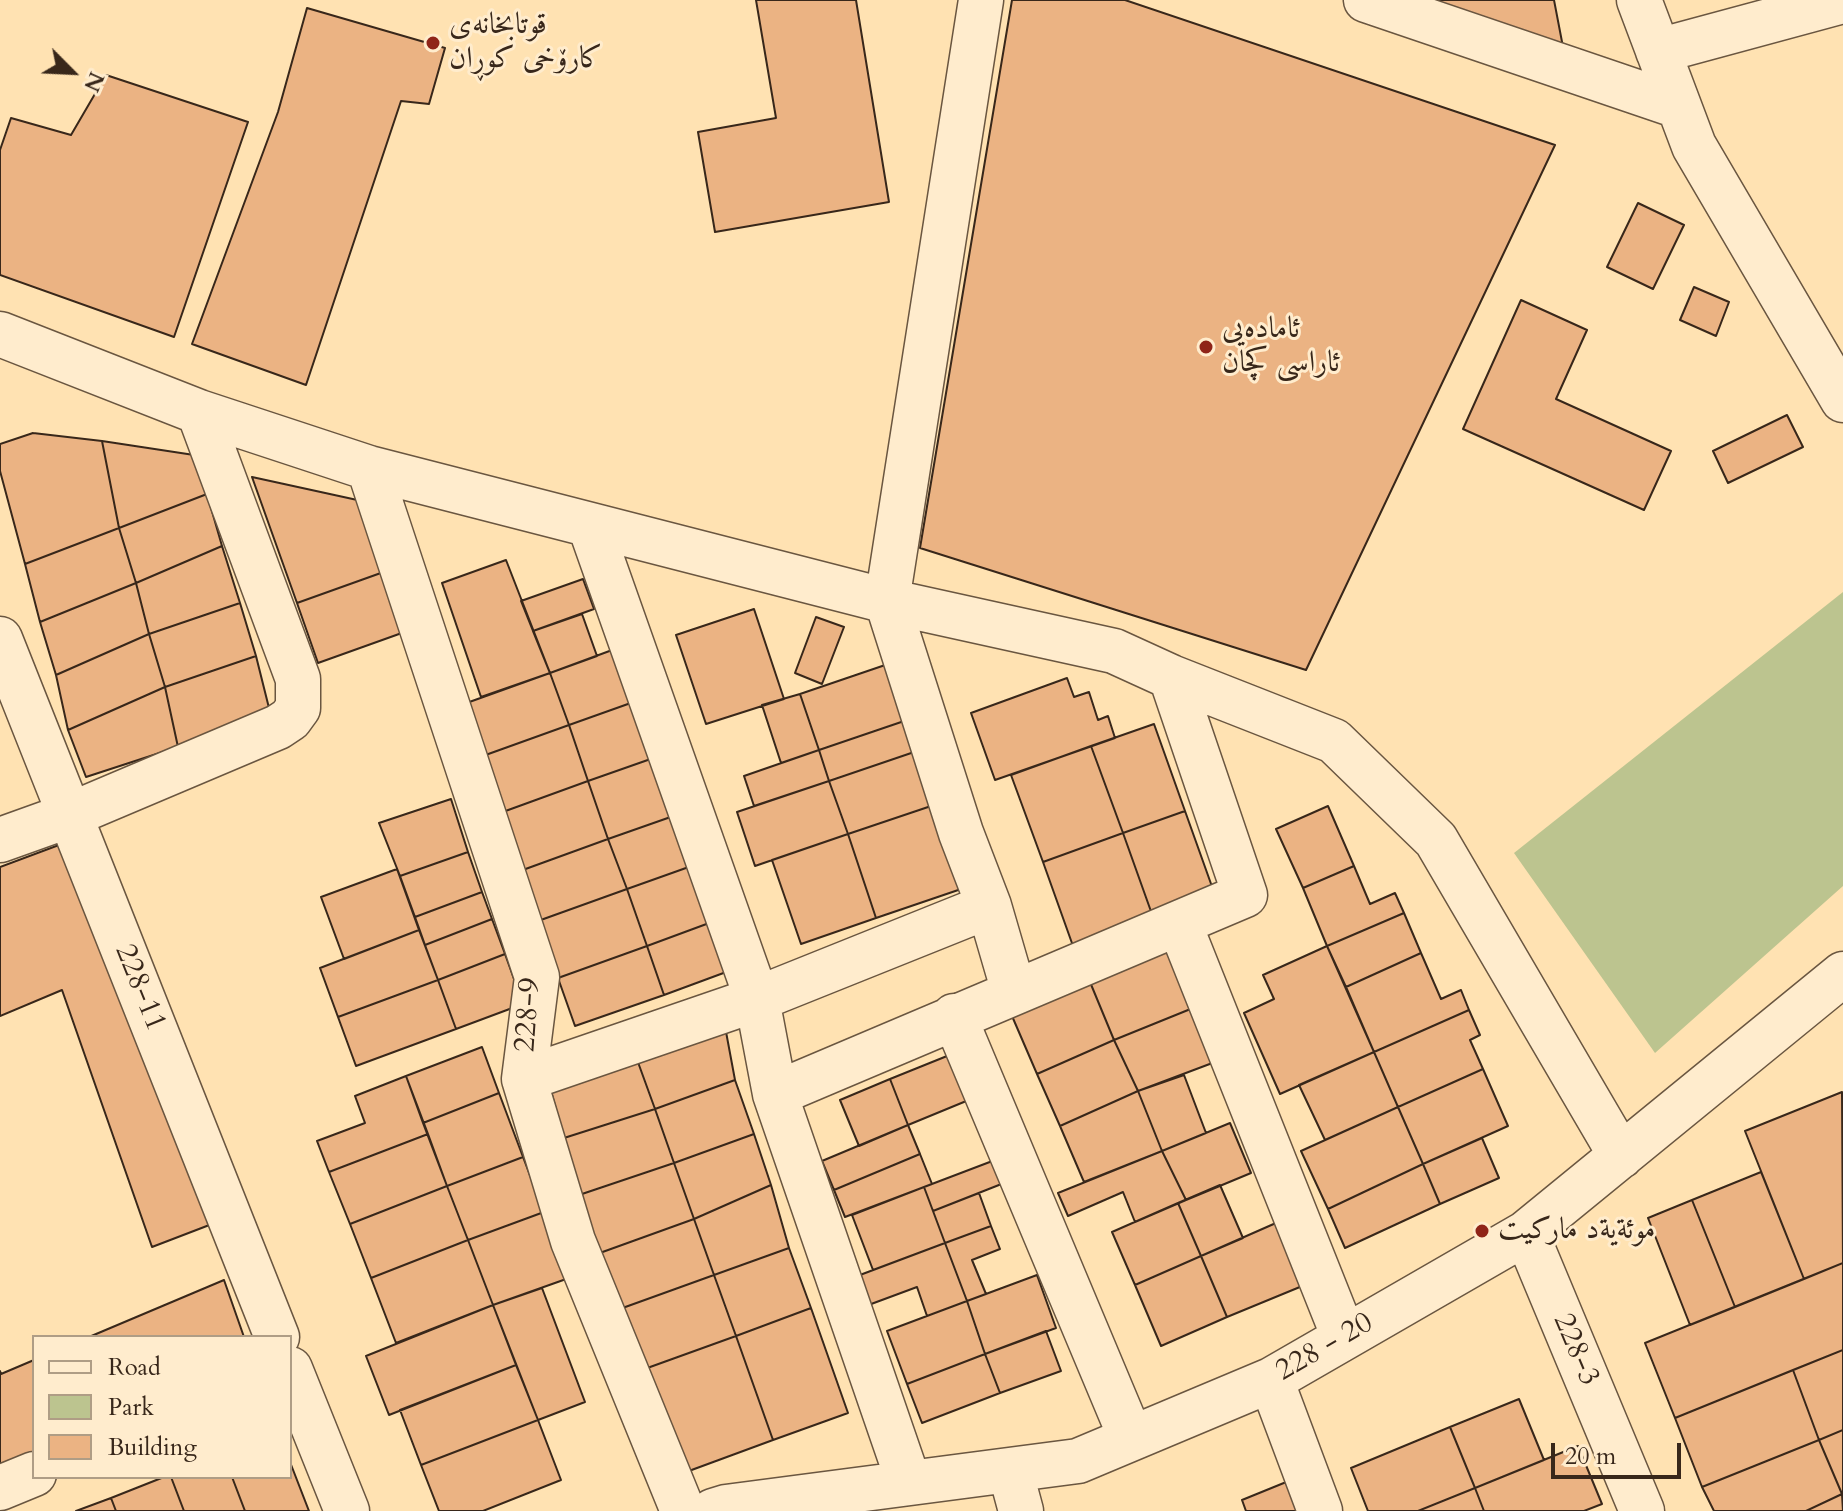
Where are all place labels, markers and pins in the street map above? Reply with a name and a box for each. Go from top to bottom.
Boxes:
place label: قوتابخانەی کارۆخی کوڕان [449,8,603,78]
marker: قوتابخانەی کارۆخی کوڕان [424,34,442,52]
place label: ئامادەیی ئاراسی کچان [1222,312,1340,382]
marker: ئامادەیی ئاراسی کچان [1197,338,1215,356]
place label: موئةيةد ماركيت [1498,1213,1655,1249]
marker: موئةيةد ماركيت [1473,1222,1491,1240]

